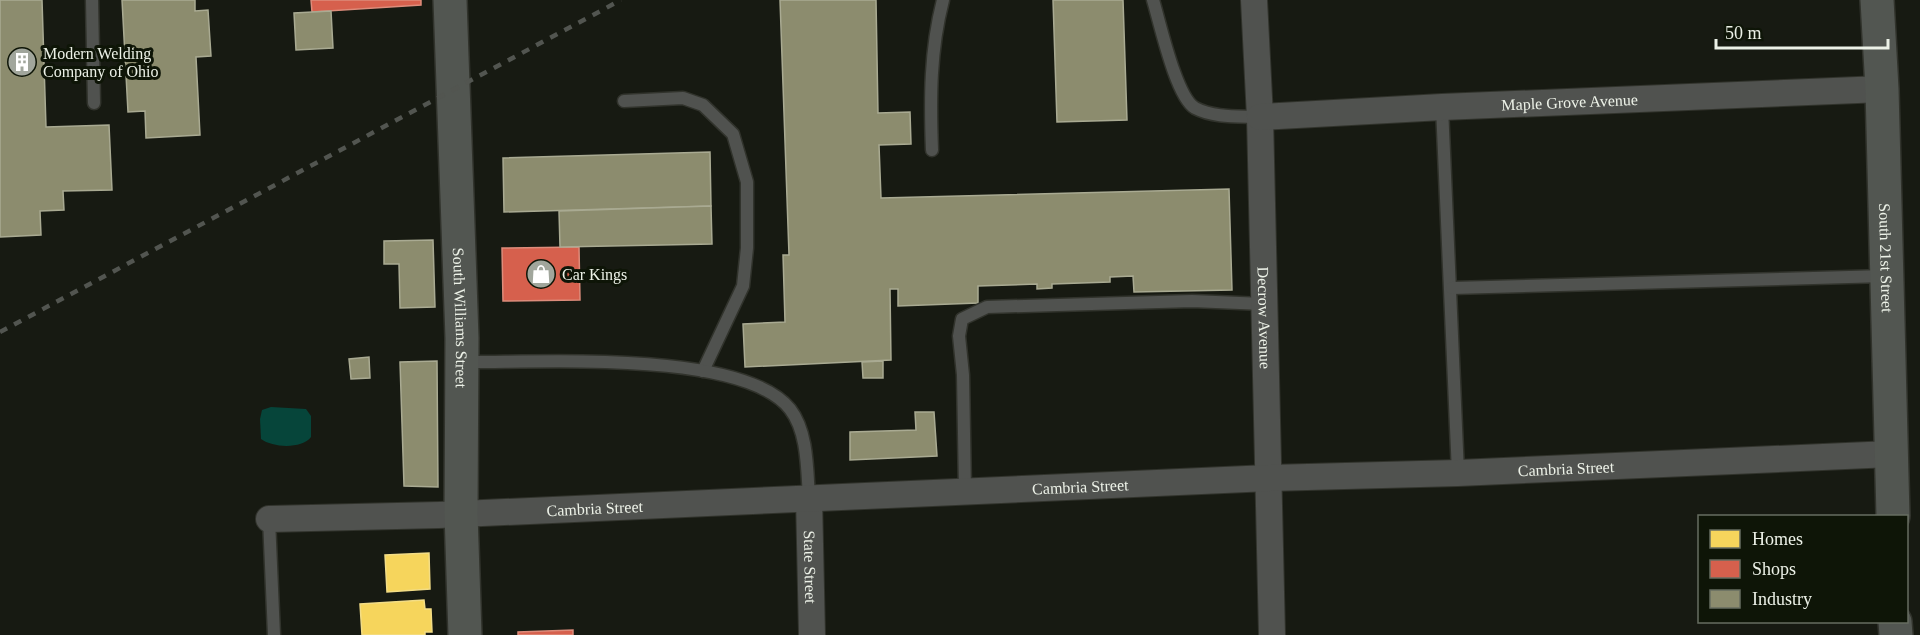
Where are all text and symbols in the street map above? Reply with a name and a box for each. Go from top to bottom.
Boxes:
scale bar [1716,12,1888,50]
text: 50 m [1725,23,1762,43]
place label: Modern Welding Company of Ohio [43,45,159,81]
building icon: Modern Welding Company of Ohio [6,46,38,78]
street label: Maple Grove Avenue [1501,91,1638,114]
street label: South 21st Street [1876,203,1896,313]
street label: South Williams Street [450,247,470,389]
shop icon: Car Kings [525,258,557,290]
place label: Car Kings [562,266,627,284]
street label: Decrow Avenue [1254,266,1274,369]
street label: Cambria Street [1517,458,1615,479]
street label: Cambria Street [1032,476,1129,498]
street label: Cambria Street [546,498,644,519]
legend [1698,515,1908,623]
text: Homes [1752,529,1803,549]
street label: State Street [801,530,819,604]
text: Shops [1752,559,1796,579]
text: Industry [1752,589,1812,609]

